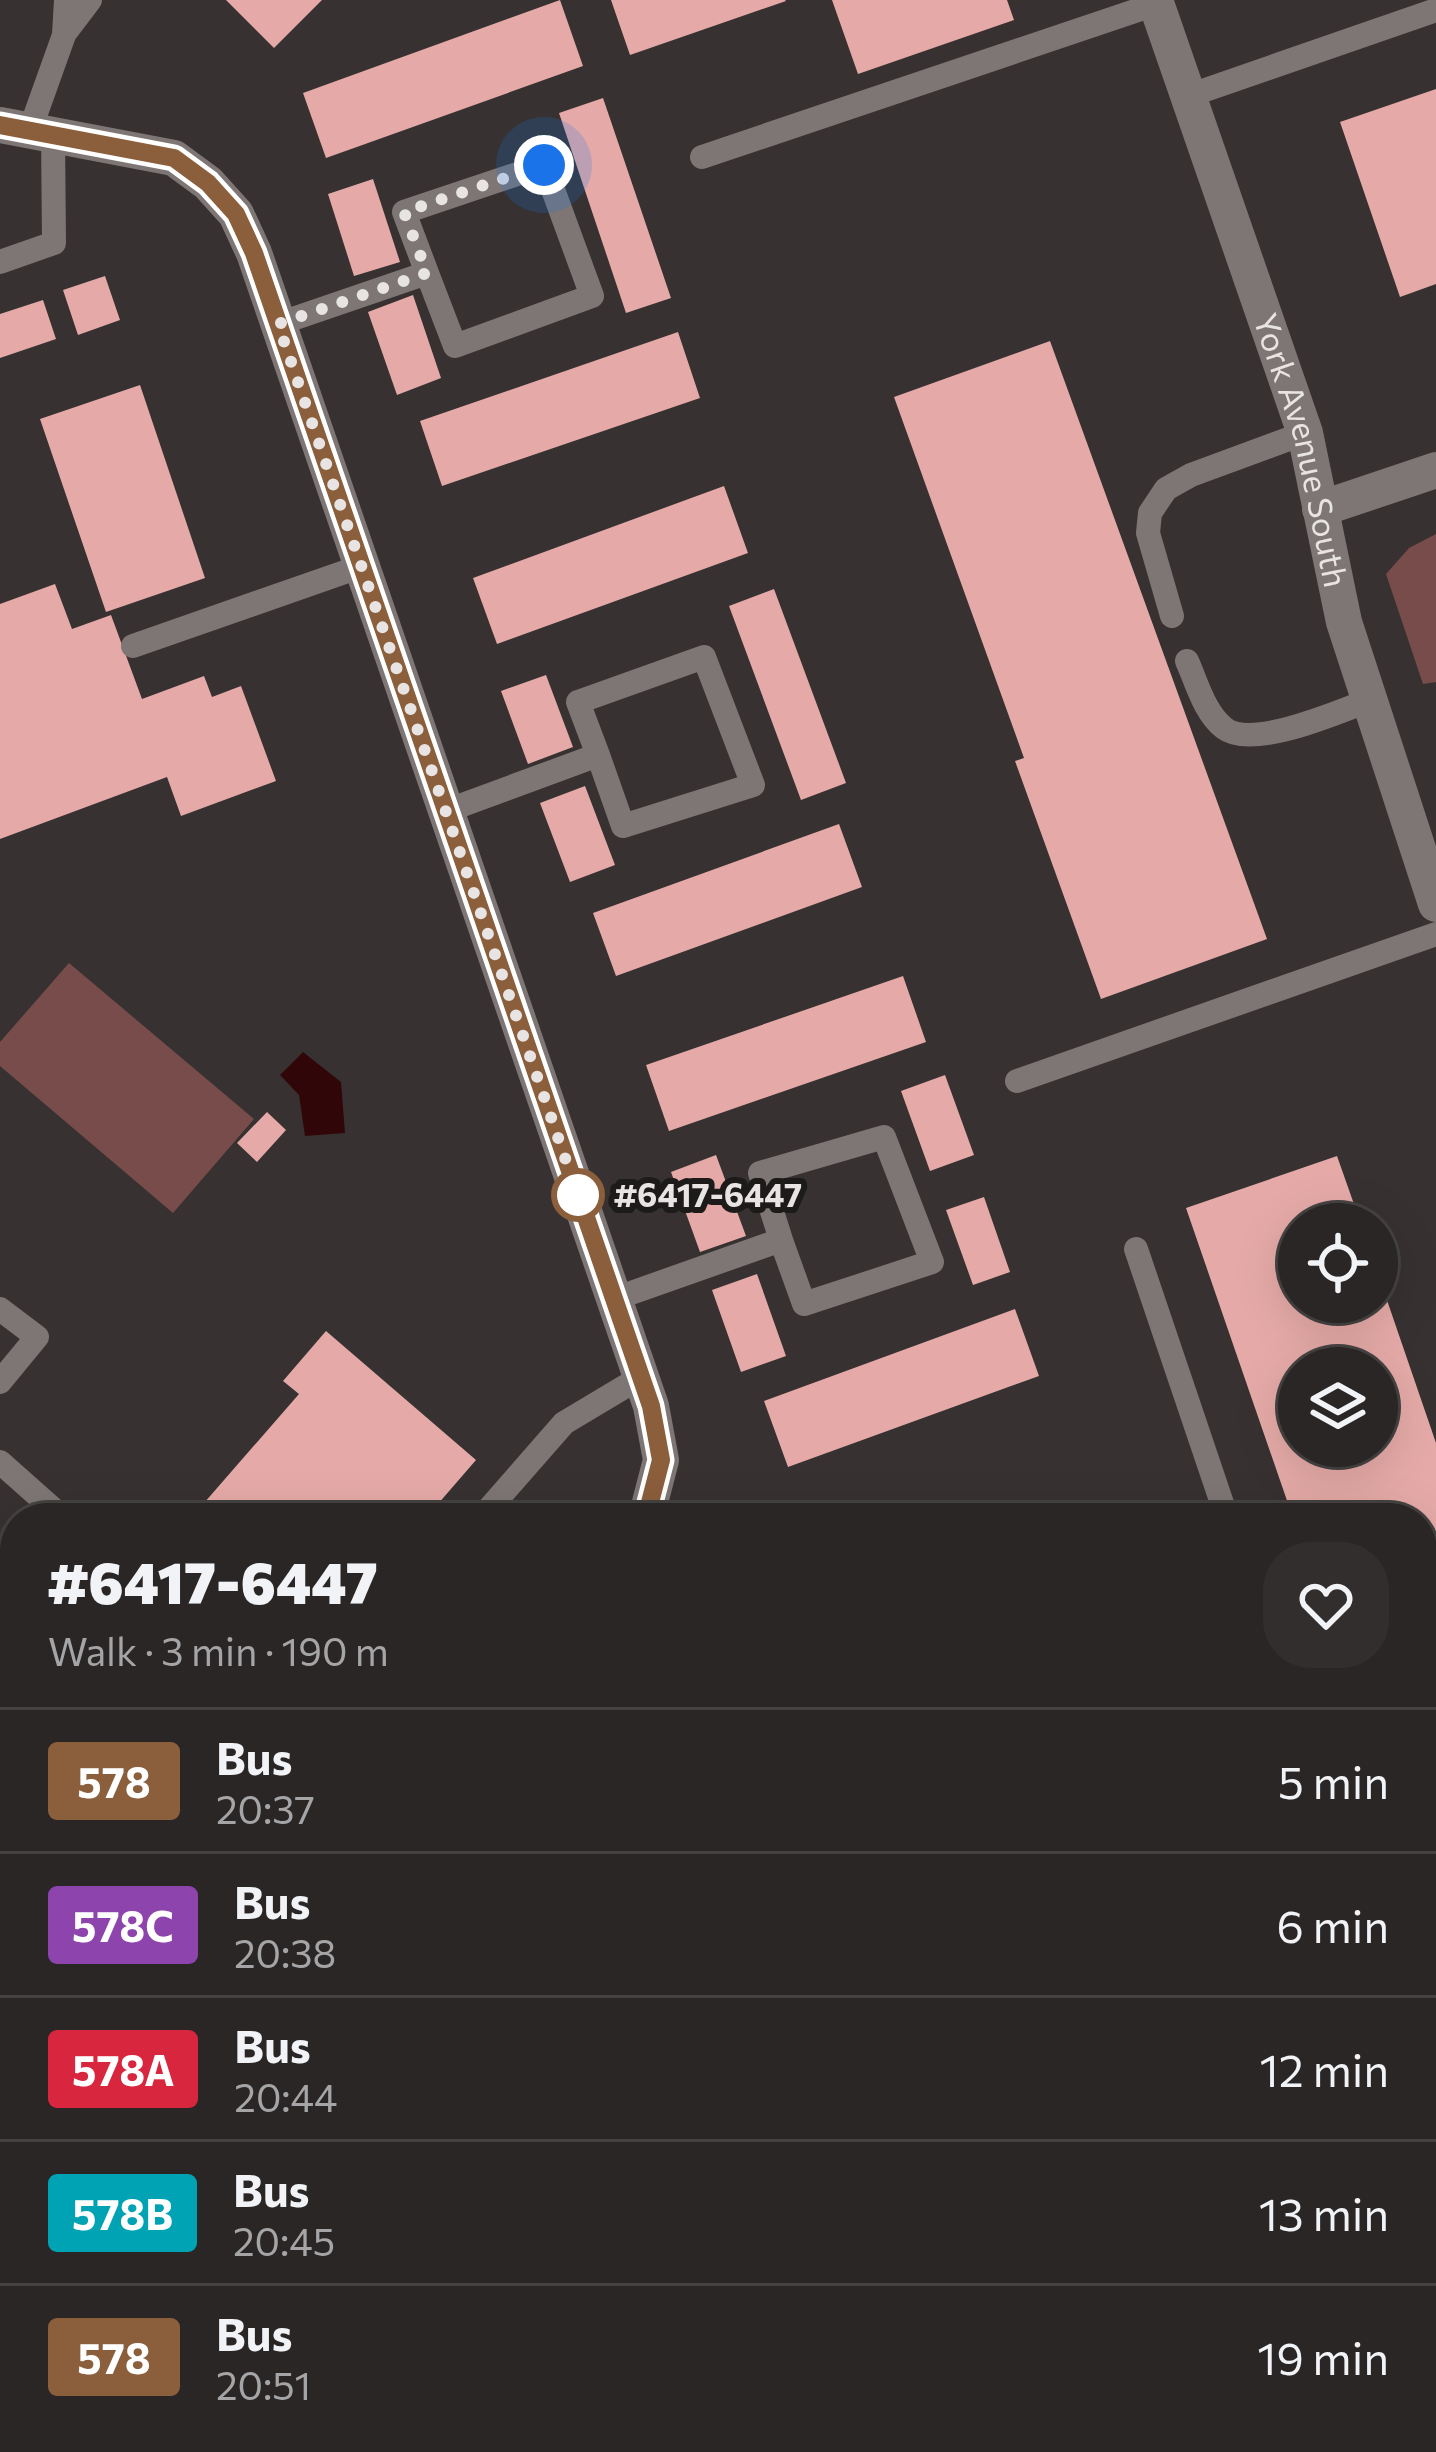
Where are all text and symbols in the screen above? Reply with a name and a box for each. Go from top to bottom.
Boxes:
your location [514,135,574,195]
street label: York Avenue South [1246,307,1358,590]
marker: #6417-6447 [553,1170,603,1220]
place label: #6417-6447 [614,1173,802,1214]
map controls [1278,1203,1398,1467]
button: locate [1278,1203,1398,1323]
button: layers [1278,1347,1398,1467]
button: heart [1263,1542,1389,1668]
text: #6417-6447 [48,1546,378,1616]
text: Walk · 3 min · 190 m [48,1626,389,1674]
text: Bus [216,1729,292,1784]
text: 5 min [1278,1753,1389,1808]
text: 578 [77,1755,151,1807]
text: 20:37 [216,1784,315,1832]
text: Bus [234,1873,310,1928]
text: 6 min [1276,1897,1389,1952]
text: 578C [72,1899,174,1951]
text: 20:38 [234,1928,336,1976]
text: Bus [234,2017,311,2072]
text: 12 min [1260,2041,1389,2096]
text: 578A [72,2043,174,2095]
text: 20:44 [234,2072,337,2120]
text: Bus [233,2161,310,2216]
text: 13 min [1259,2185,1389,2240]
text: 578B [72,2187,173,2239]
text: 20:45 [233,2216,335,2264]
text: Bus [216,2305,292,2360]
text: 19 min [1257,2329,1389,2384]
text: 578 [77,2331,151,2383]
text: 20:51 [216,2360,311,2408]

